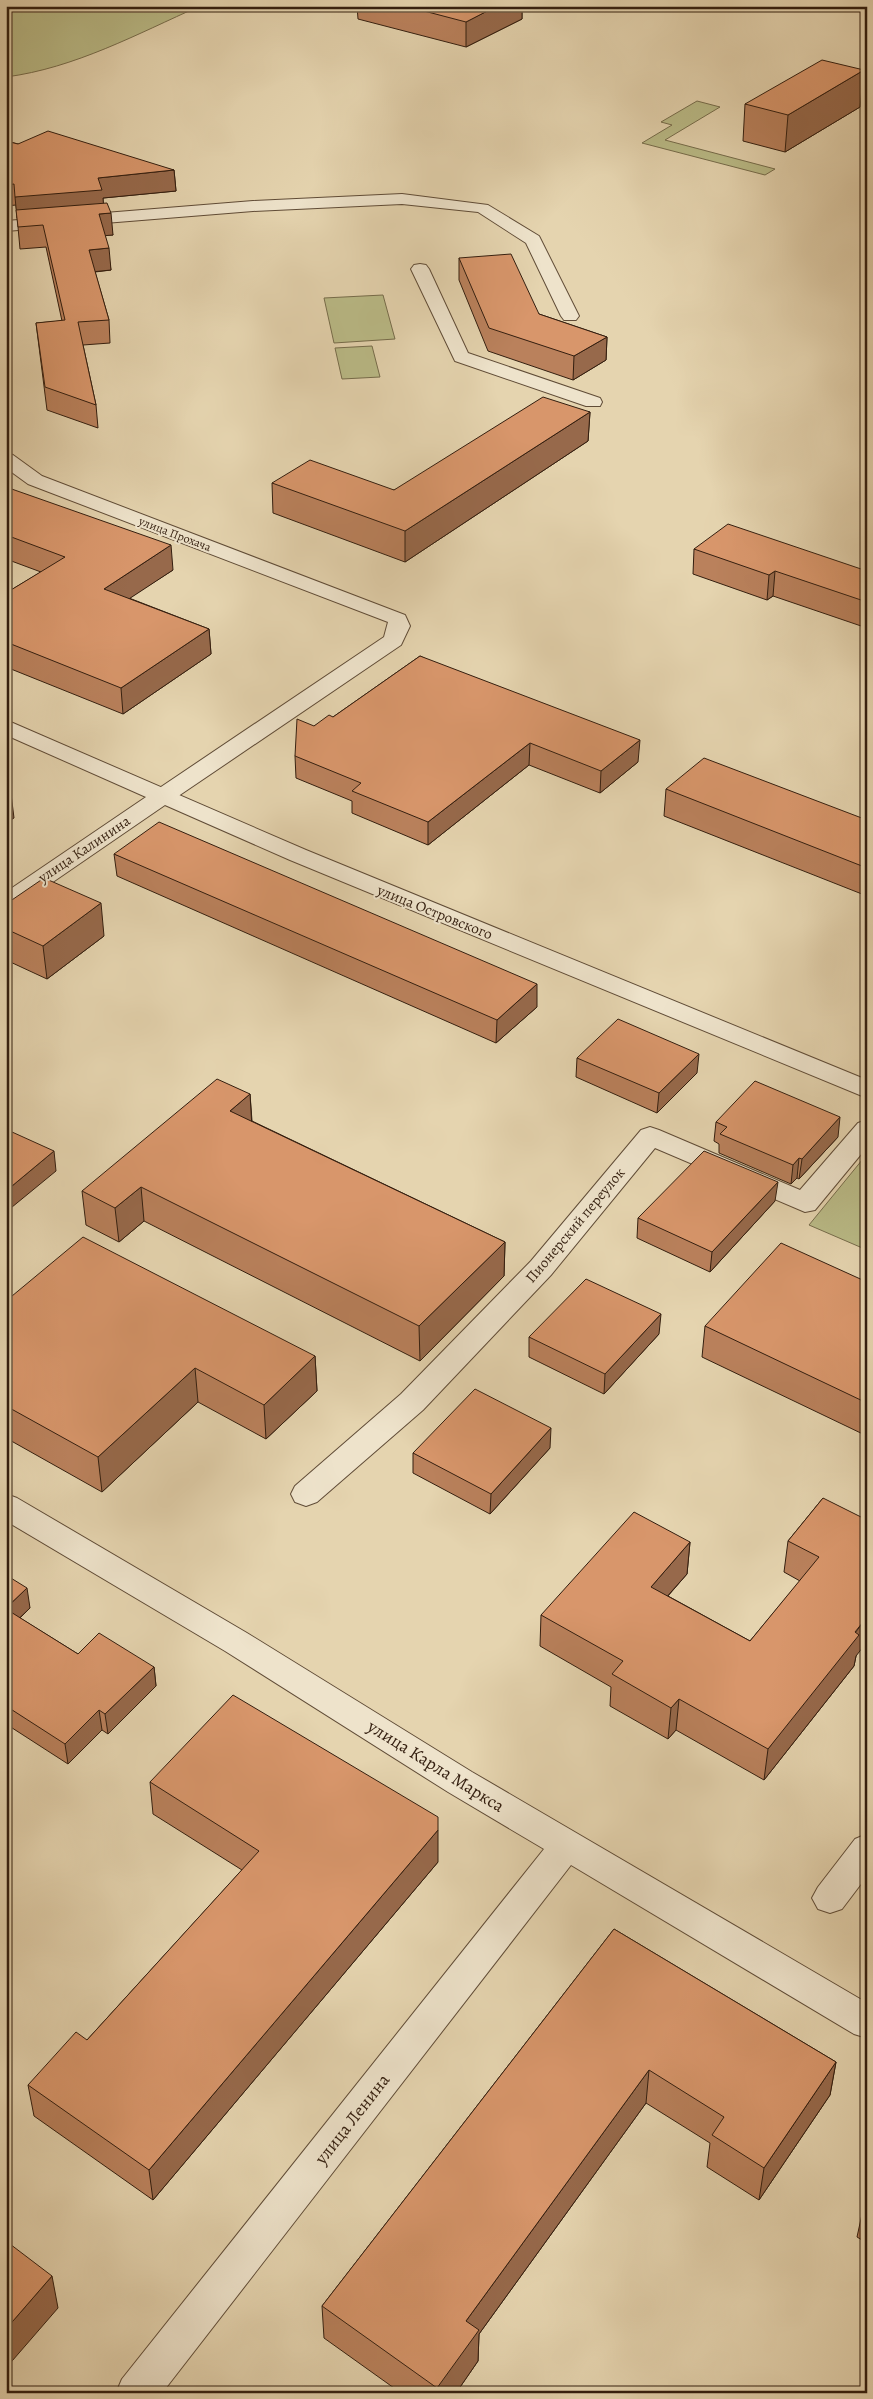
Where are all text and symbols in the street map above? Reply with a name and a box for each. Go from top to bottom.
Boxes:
street label: улица Прохача [136,513,214,555]
street label: улица Калинина [33,811,134,888]
street label: улица Островского [373,879,496,944]
street label: Пионерский переулок [521,1163,629,1287]
street label: улица Карла Маркса [362,1714,510,1818]
street label: улица Ленина [308,2068,395,2170]

